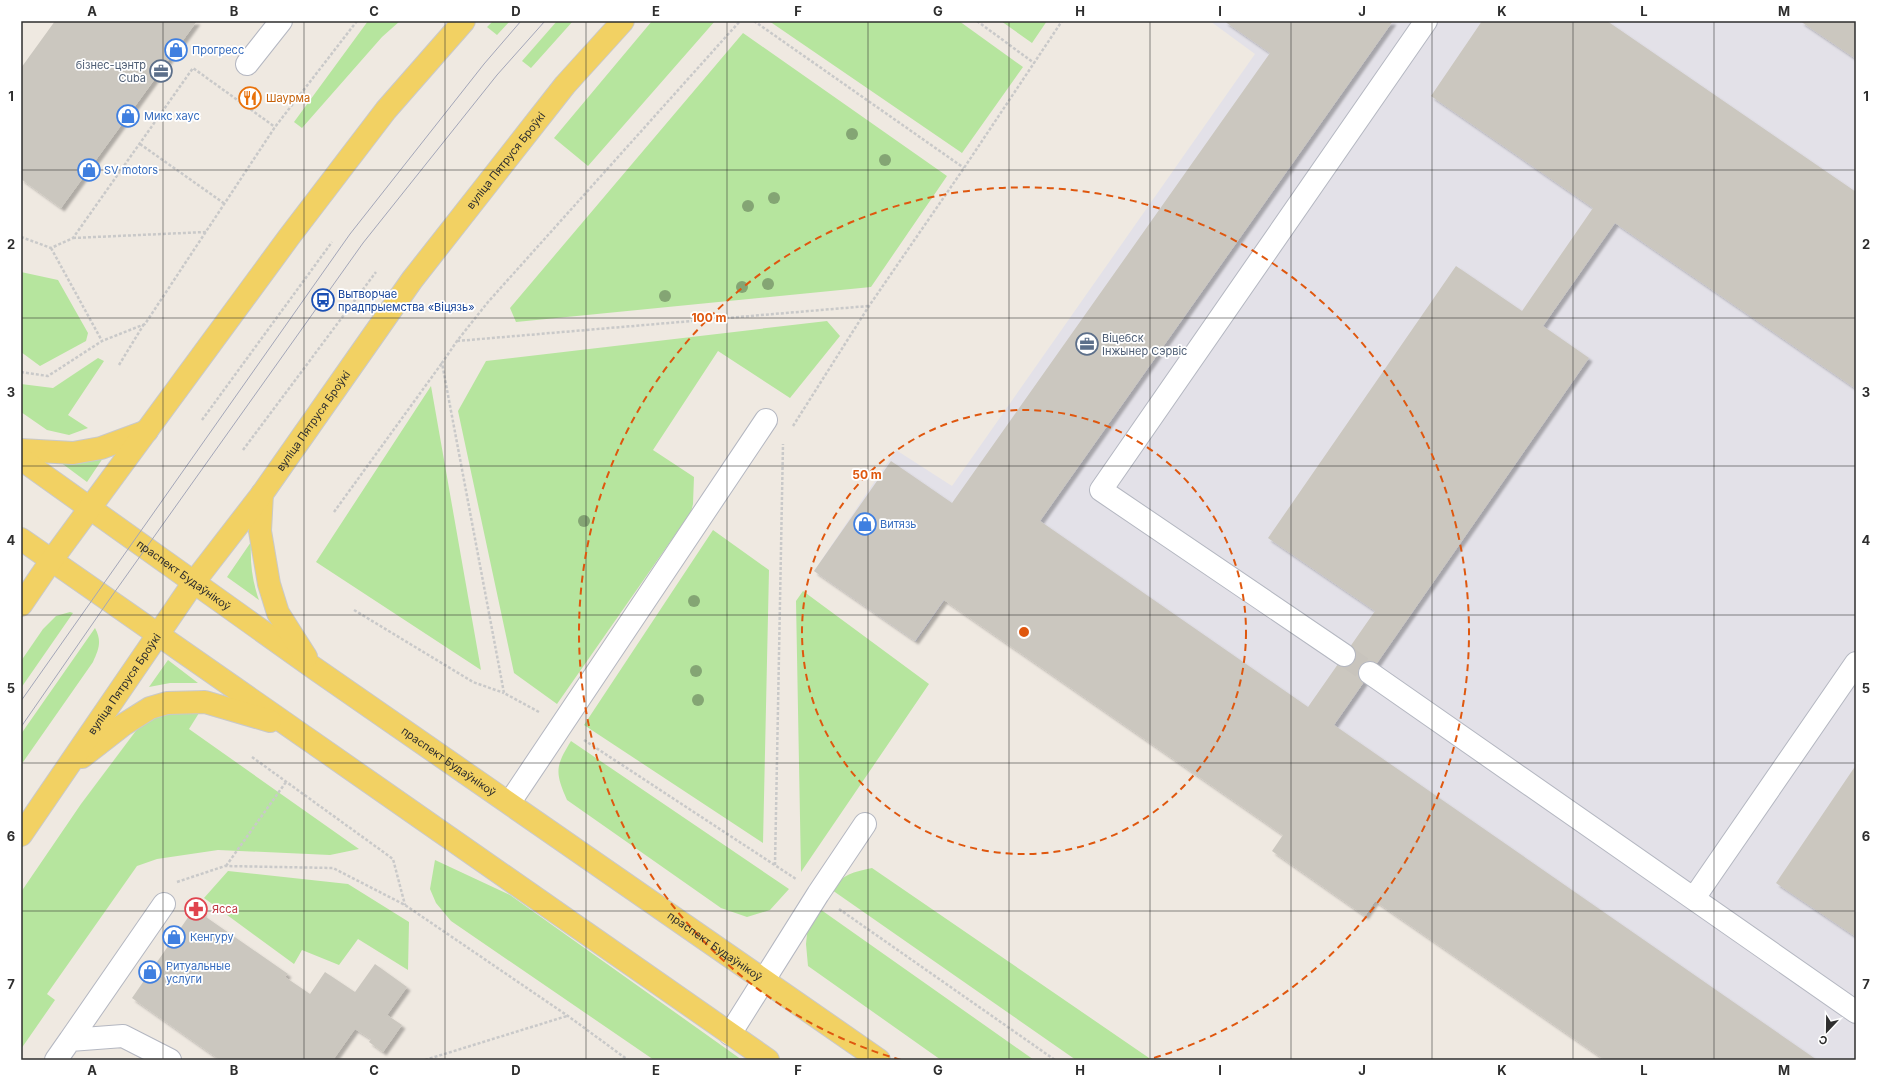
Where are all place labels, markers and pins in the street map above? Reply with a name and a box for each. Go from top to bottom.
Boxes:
shop icon: Прогресс [163,37,189,63]
place label: Прогресс [192,43,244,57]
place label: бізнес-цэнтр Cuba [76,58,146,85]
office icon: бізнес-цэнтр Cuba [148,58,174,84]
restaurant icon: Шаурма [237,85,263,111]
place label: Шаурма [266,91,310,105]
shop icon: Микс хаус [115,103,141,129]
place label: Микс хаус [144,109,200,123]
shop icon: SV motors [76,157,102,183]
place label: SV motors [104,163,158,177]
bus stop icon: Вытворчае прадпрыемства «Віцязь» [310,287,336,313]
place label: Вытворчае прадпрыемства «Віцязь» [338,287,475,314]
office icon: Віцебск Інжынер Сэрвіс [1074,331,1100,357]
place label: Віцебск Інжынер Сэрвіс [1102,331,1187,358]
shop icon: Витязь [852,511,878,537]
place label: Витязь [880,517,917,531]
centre of rings [1017,625,1031,639]
pharmacy icon: Ясса [183,896,209,922]
place label: Ясса [212,902,238,916]
shop icon: Кенгуру [161,924,187,950]
place label: Кенгуру [190,930,234,944]
shop icon: Ритуальные услуги [137,959,163,985]
place label: Ритуальные услуги [166,959,231,986]

